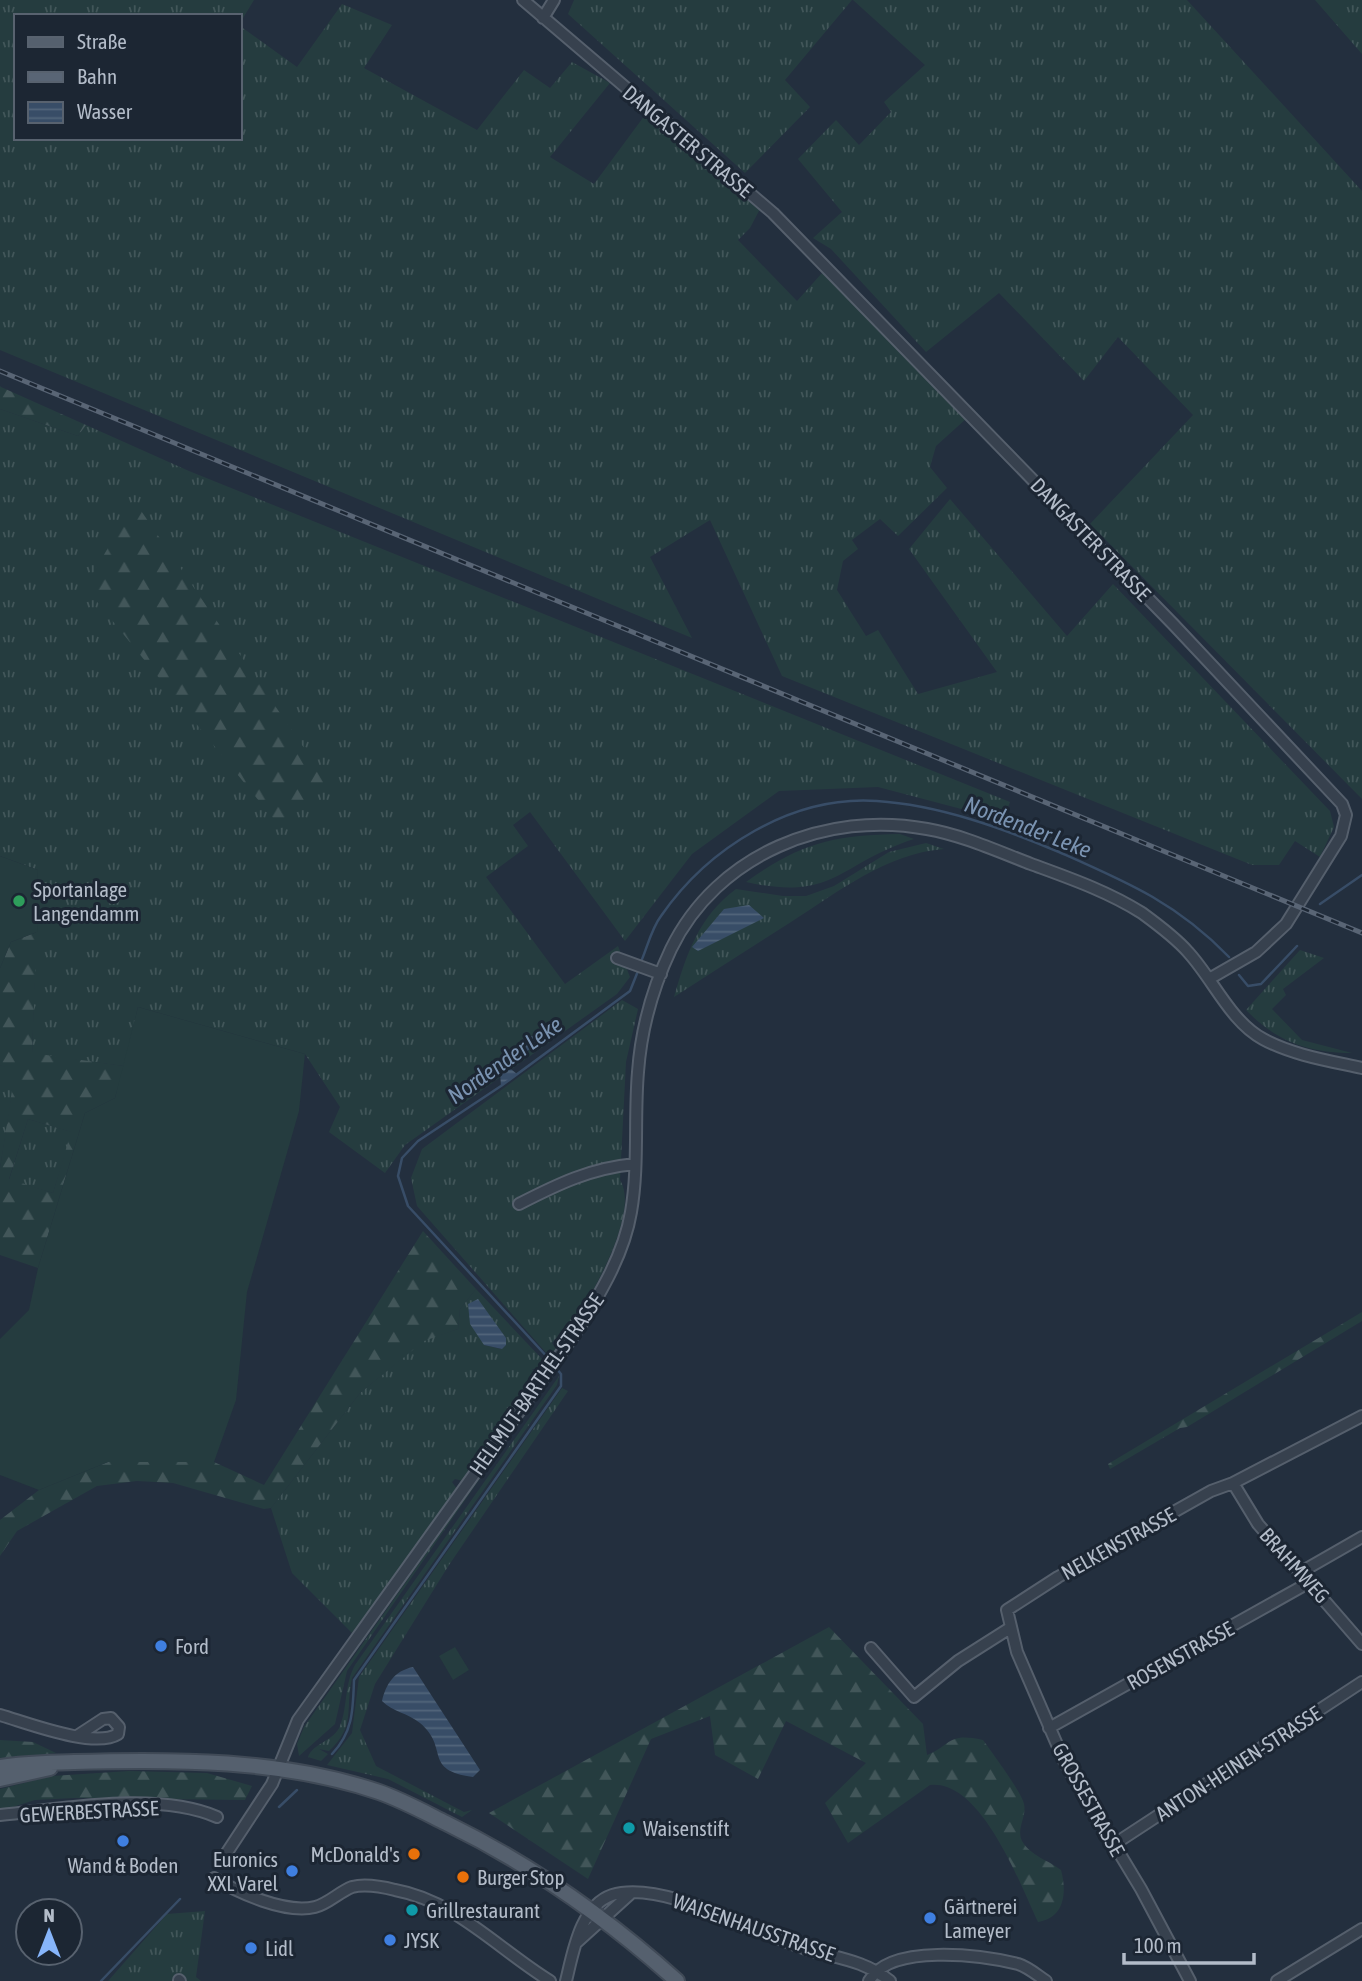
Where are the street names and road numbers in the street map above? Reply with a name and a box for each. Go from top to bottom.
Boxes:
street label: DANGASTER STRASSE [618,80,758,202]
street label: DANGASTER STRASSE [1026,473,1156,606]
street label: HELLMUT-BARTHEL-STRASSE [464,1289,608,1479]
street label: NELKENSTRASSE [1057,1502,1179,1584]
street label: BRAHMWEG [1255,1523,1335,1607]
street label: ROSENSTRASSE [1123,1616,1238,1694]
street label: ANTON-HEINEN-STRASSE [1151,1701,1325,1825]
street label: GROSSESTRASSE [1048,1738,1130,1860]
street label: GEWERBESTRASSE [19,1795,159,1827]
street label: WAISENHAUSSTRASSE [670,1888,838,1966]

